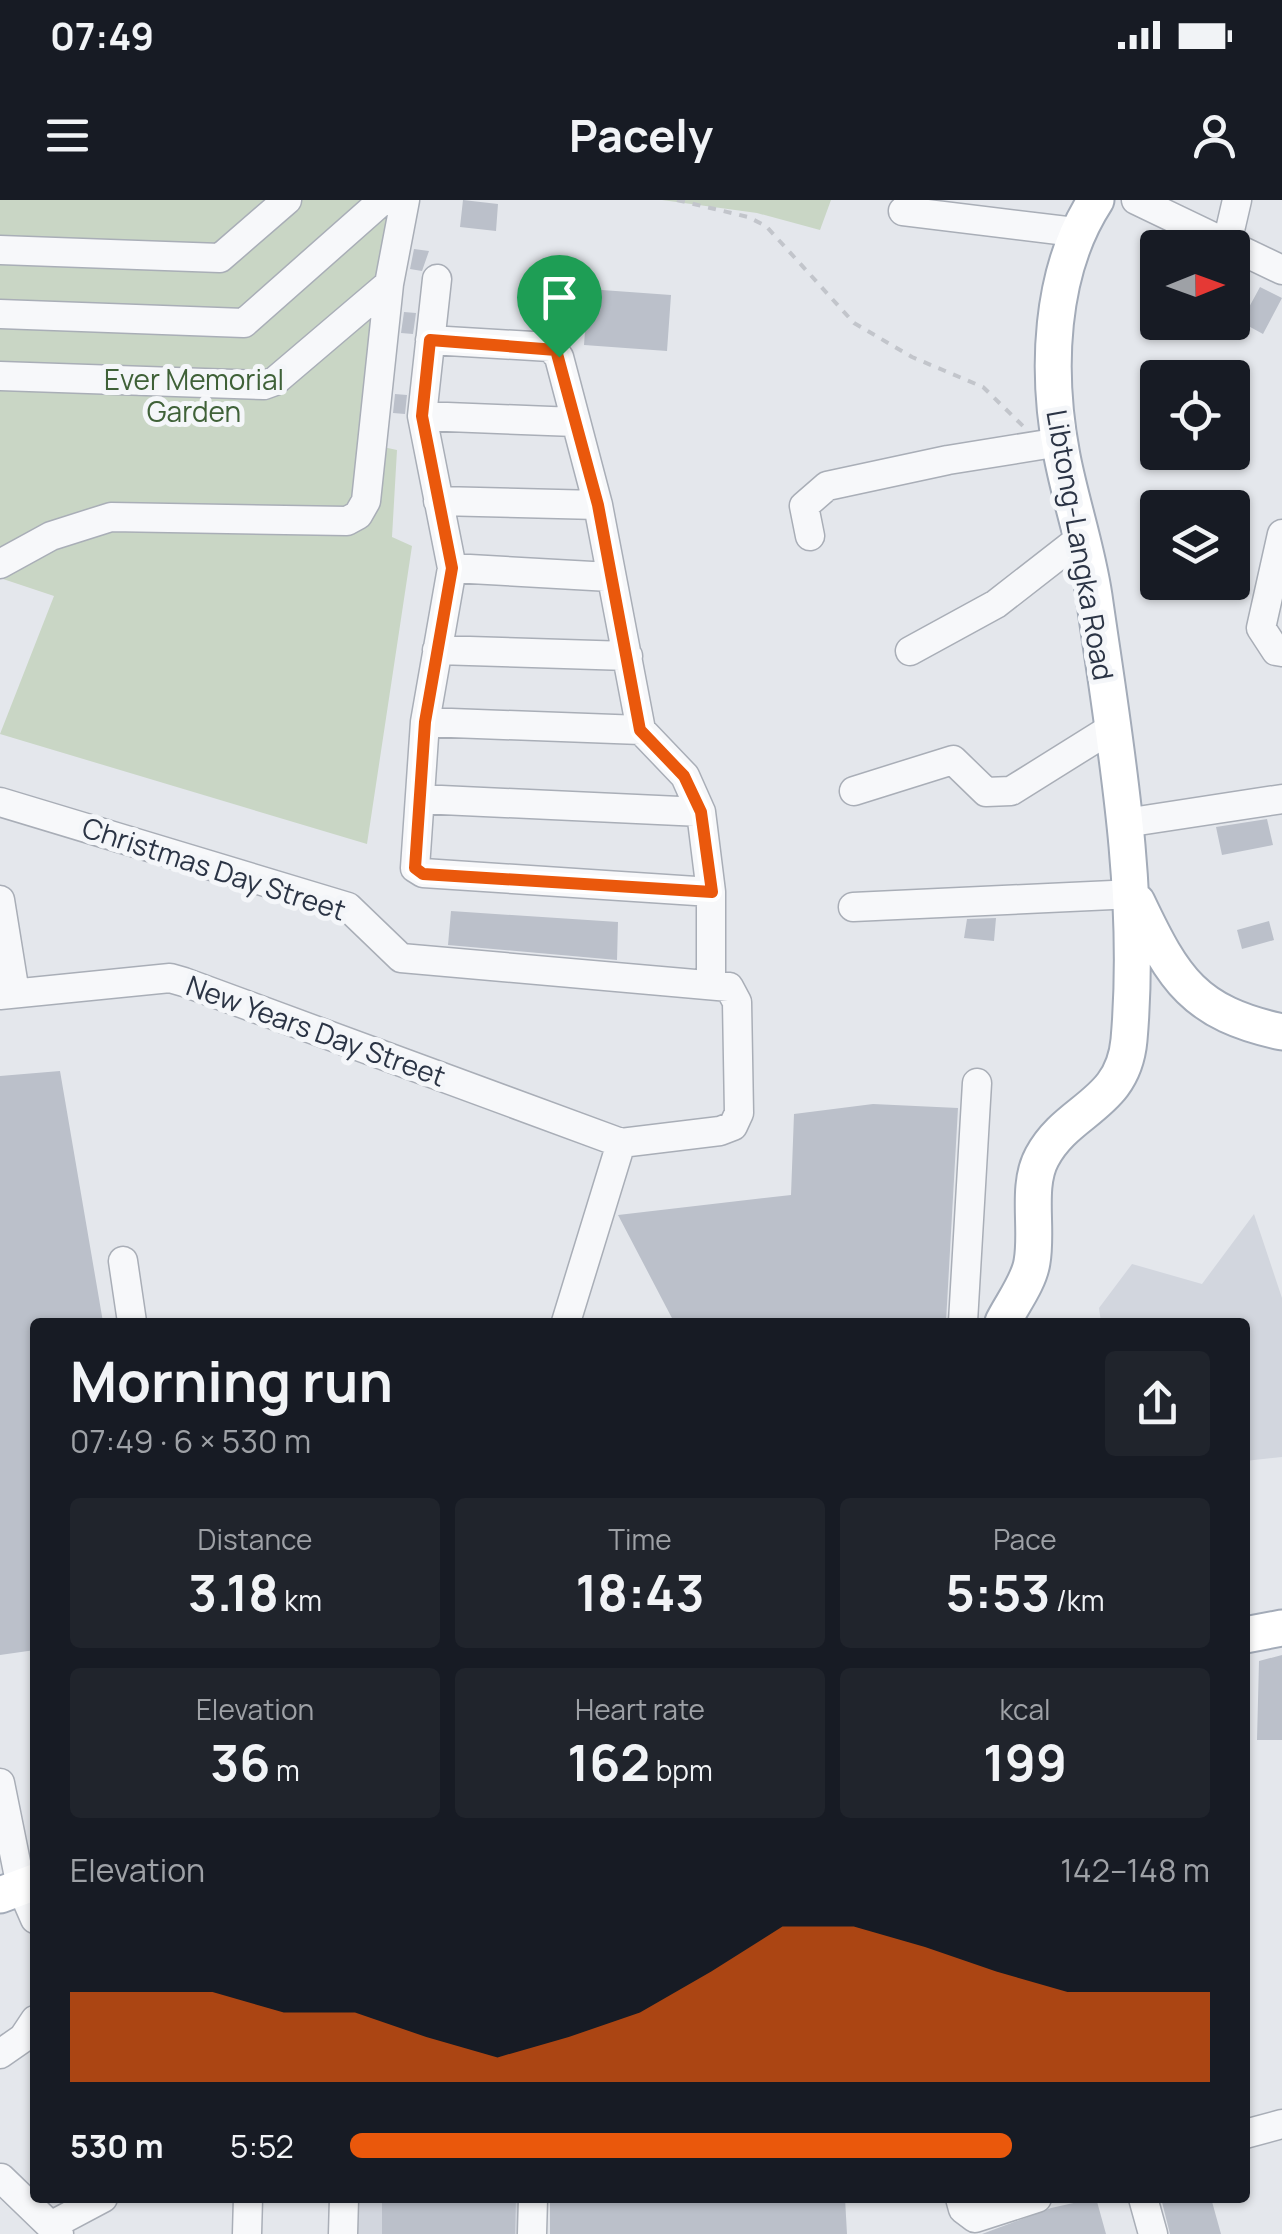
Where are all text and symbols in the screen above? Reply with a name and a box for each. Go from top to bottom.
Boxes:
text: 07:49 [50,9,154,61]
text: Pacely [569,104,713,166]
icon: menu [40,108,95,163]
icon: person [1187,108,1242,163]
north arrow [1140,230,1250,340]
map controls [1140,230,1250,600]
pin [517,255,602,358]
icon: arrive [532,270,587,325]
park label: Ever Memorial Garden [104,360,284,430]
button: locate [1140,360,1250,470]
street label: Libtong-Langka Road [1038,407,1123,683]
button: layers [1140,490,1250,600]
street label: Christmas Day Street [78,807,351,929]
street label: New Years Day Street [182,966,451,1095]
text: Morning run [70,1343,393,1419]
button: share [1105,1351,1210,1456]
text: 07:49 · 6 × 530 m [70,1419,311,1463]
text: Distance [198,1520,312,1558]
text: Time [608,1520,672,1558]
text: Pace [993,1520,1057,1558]
text: 3.18 [188,1558,279,1626]
text: 18:43 [575,1558,705,1626]
text: 5:53 [946,1558,1050,1626]
text: km [279,1581,322,1619]
text: /km [1050,1581,1104,1619]
text: Elevation [196,1690,314,1728]
text: Heart rate [575,1690,705,1728]
text: kcal [999,1690,1051,1728]
text: 36 [210,1728,270,1796]
text: 162 [567,1728,650,1796]
text: 199 [983,1728,1067,1796]
text: m [270,1751,300,1789]
text: bpm [650,1751,713,1789]
text: Elevation [70,1848,205,1892]
text: 142–148 m [1060,1848,1210,1892]
text: 530 m [70,2124,164,2168]
text: 5:52 [230,2124,294,2168]

